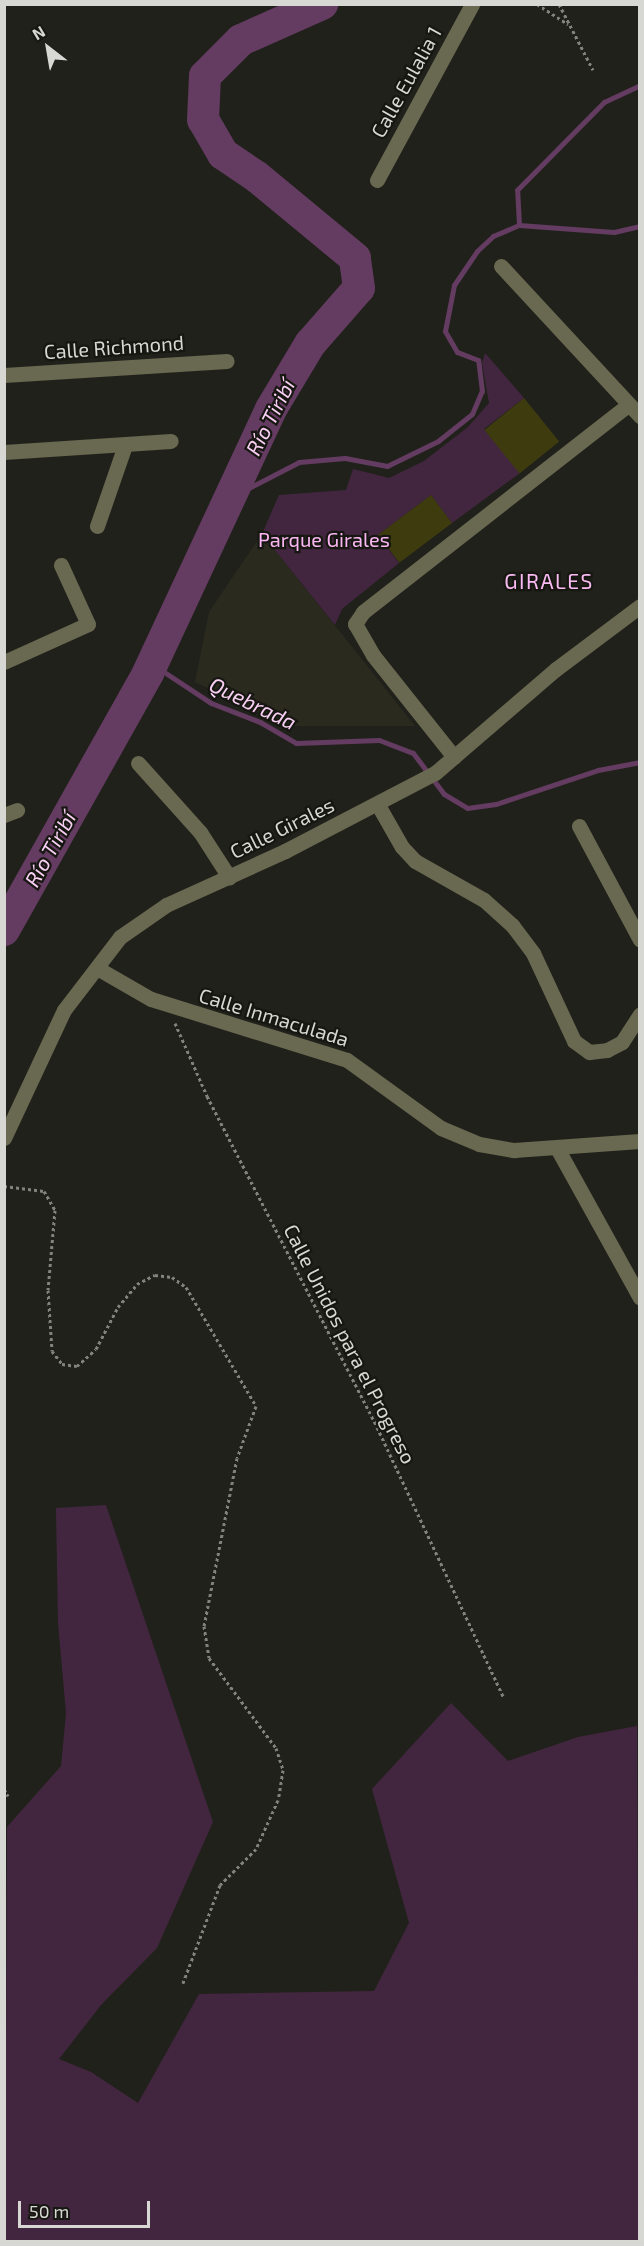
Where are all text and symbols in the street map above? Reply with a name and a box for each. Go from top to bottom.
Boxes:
north arrow [18,18,78,78]
text: N [29,21,48,43]
street label: Calle Eulalia 1 [366,22,446,142]
street label: Calle Richmond [43,330,185,364]
water label: Río Tiribí [240,374,300,460]
park label: Parque Girales [258,527,390,551]
district label: GIRALES [504,568,594,594]
water label: Quebrada [205,671,301,735]
street label: Calle Girales [226,792,338,864]
water label: Río Tiribí [19,807,81,891]
street label: Calle Inmaculada [196,983,352,1051]
street label: Calle Unidos para el Progreso [279,1220,421,1468]
scale bar [21,2189,153,2227]
text: 50 m [29,2200,69,2222]

